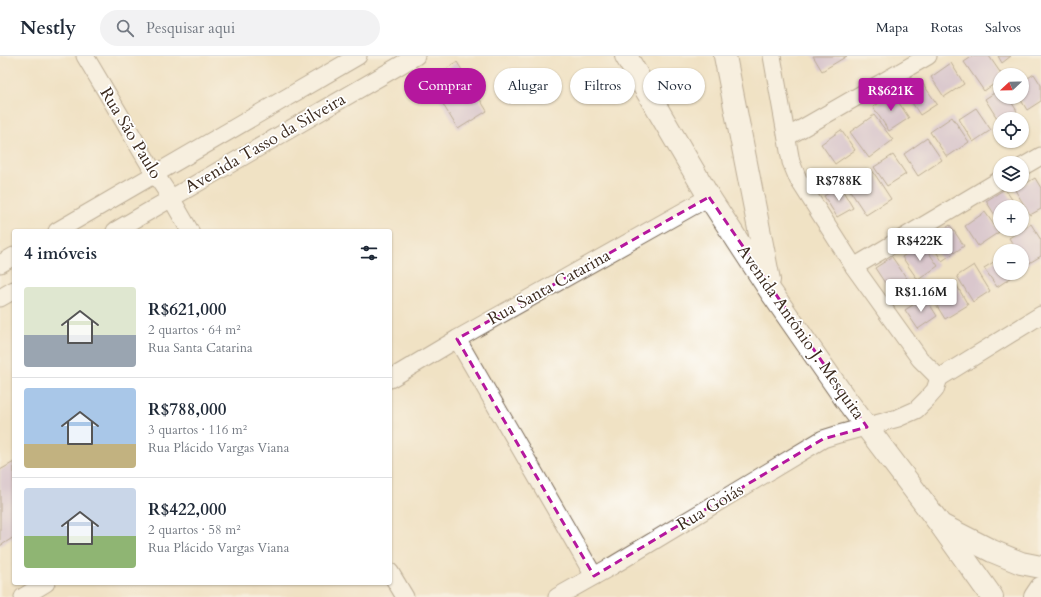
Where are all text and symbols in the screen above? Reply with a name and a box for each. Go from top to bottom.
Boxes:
search box [100,10,380,46]
text: Nestly [20,15,76,41]
icon: search [114,17,136,39]
text: Pesquisar aqui [146,18,235,38]
text: Mapa [876,18,909,37]
text: Rotas [931,18,963,37]
text: Salvos [985,18,1021,37]
chip: Comprar [404,68,486,104]
chip: Alugar [494,68,562,104]
chip: Filtros [570,68,635,104]
chip: Novo [643,68,705,104]
north arrow [993,68,1029,104]
map controls [993,68,1029,280]
pin: R$621K [858,78,924,112]
text: R$621K [868,82,914,100]
street label: Rua São Paulo [95,83,167,183]
street label: Avenida Tasso da Silveira [180,87,350,198]
button: locate [993,112,1029,148]
button: layers [993,156,1029,192]
pin: R$788K [806,168,872,202]
text: R$788K [816,172,862,190]
button: + [993,200,1029,236]
pin: R$422K [887,228,953,262]
text: R$422K [897,232,943,250]
street label: Avenida Antônio J. Mesquita [732,240,871,424]
text: 4 imóveis [24,242,97,265]
icon: filters [358,242,380,264]
street label: Rua Santa Catarina [484,243,615,330]
button: − [993,244,1029,280]
pin: R$1.16M [884,279,958,313]
text: R$1.16M [895,283,947,301]
text: R$621,000 [148,298,226,321]
icon: home [56,303,104,351]
text: 2 quartos · 64 m² [148,321,241,339]
text: Rua Santa Catarina [148,339,253,357]
text: R$788,000 [148,398,226,421]
icon: home [56,404,104,452]
text: 3 quartos · 116 m² [148,421,247,439]
text: Rua Plácido Vargas Viana [148,439,289,457]
street label: Rua Goiás [673,478,748,536]
text: R$422,000 [148,498,226,521]
icon: home [56,504,104,552]
text: 2 quartos · 58 m² [148,521,241,539]
text: Rua Plácido Vargas Viana [148,539,289,557]

